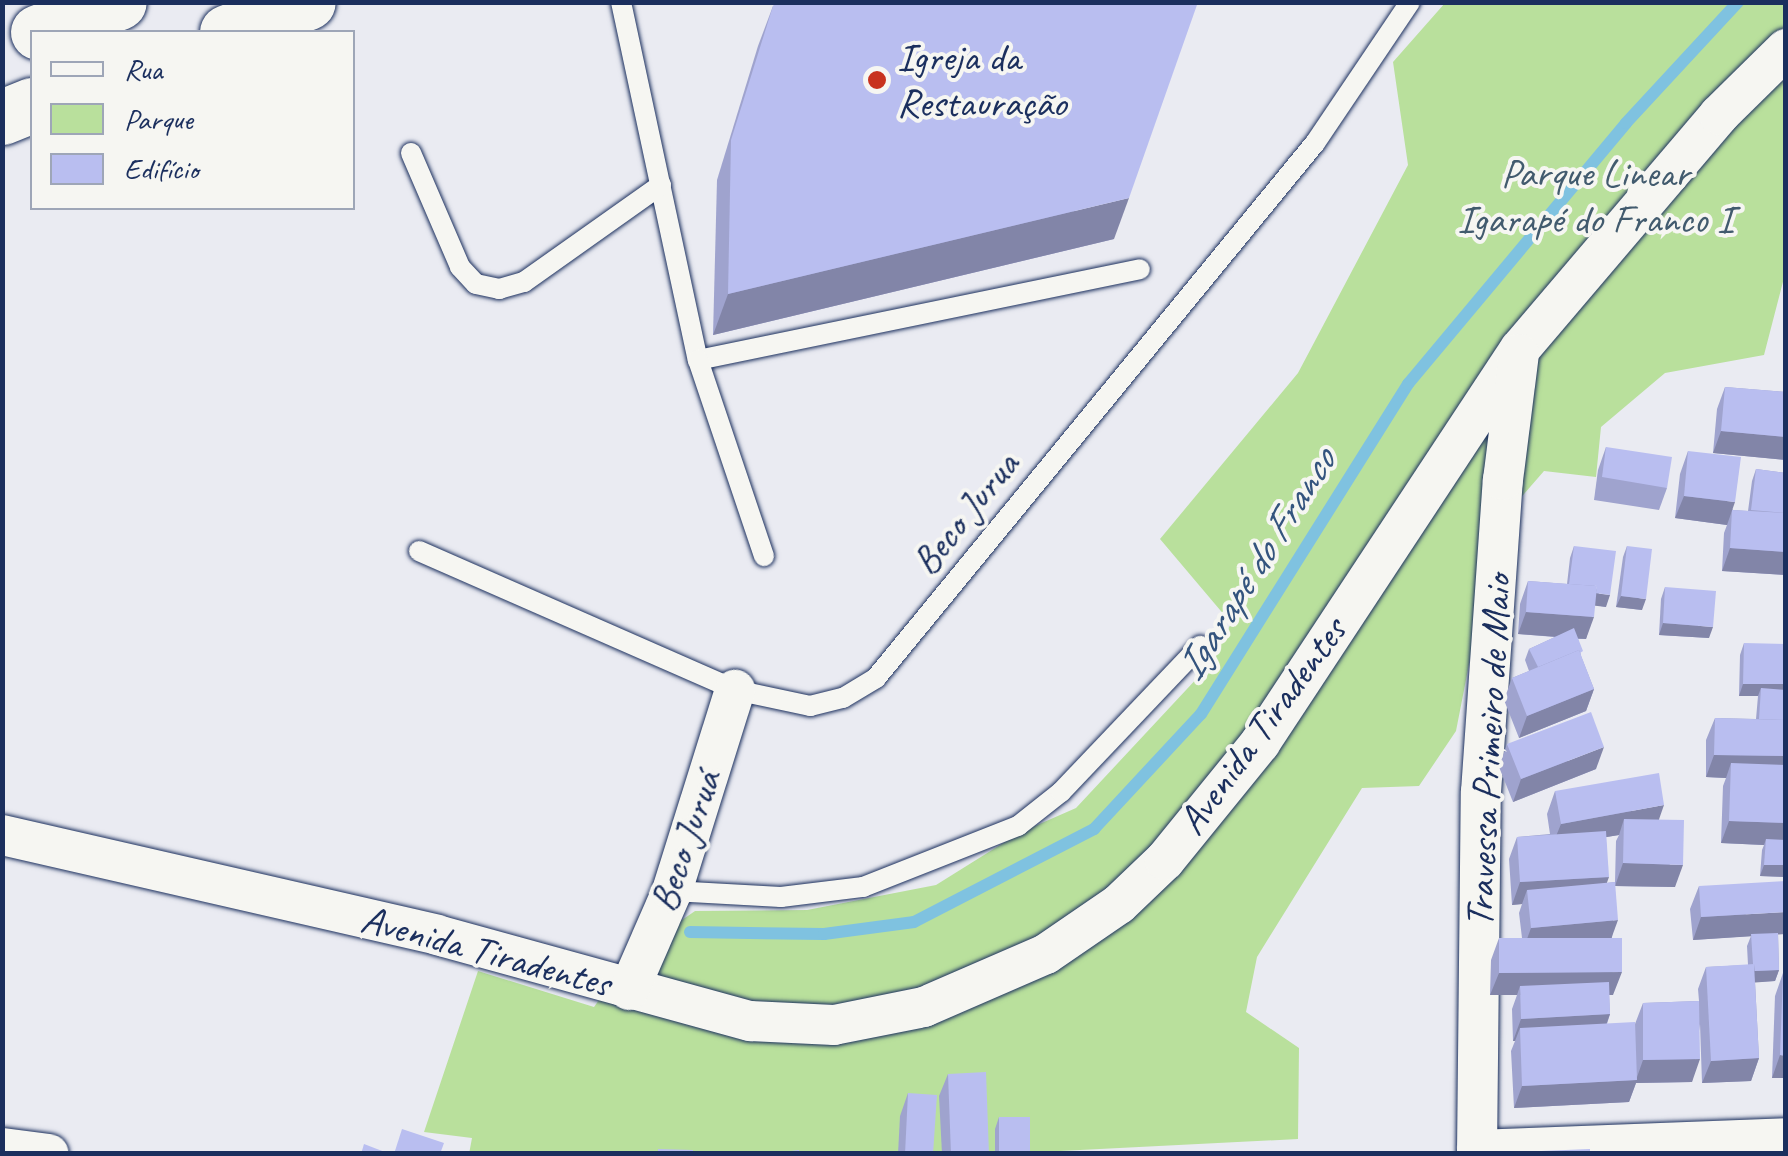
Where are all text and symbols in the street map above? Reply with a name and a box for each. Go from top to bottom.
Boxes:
legend [30,30,355,210]
place label: Igreja da Restauração [897,33,1066,127]
text: Rua [124,50,162,88]
marker: Igreja da Restauração [866,69,888,91]
text: Parque [124,100,193,138]
park label: Parque Linear Igarapé do Franco I [1456,149,1734,243]
text: Edifício [124,150,198,188]
water label: Igarapé do Franco [1165,440,1347,690]
street label: Beco Jurua [901,442,1029,584]
street label: Travessa Primeiro de Maio [1455,572,1521,930]
street label: Avenida Tiradentes [1167,608,1357,844]
street label: Beco Juruá [639,765,731,917]
street label: Avenida Tiradentes [356,895,616,1007]

